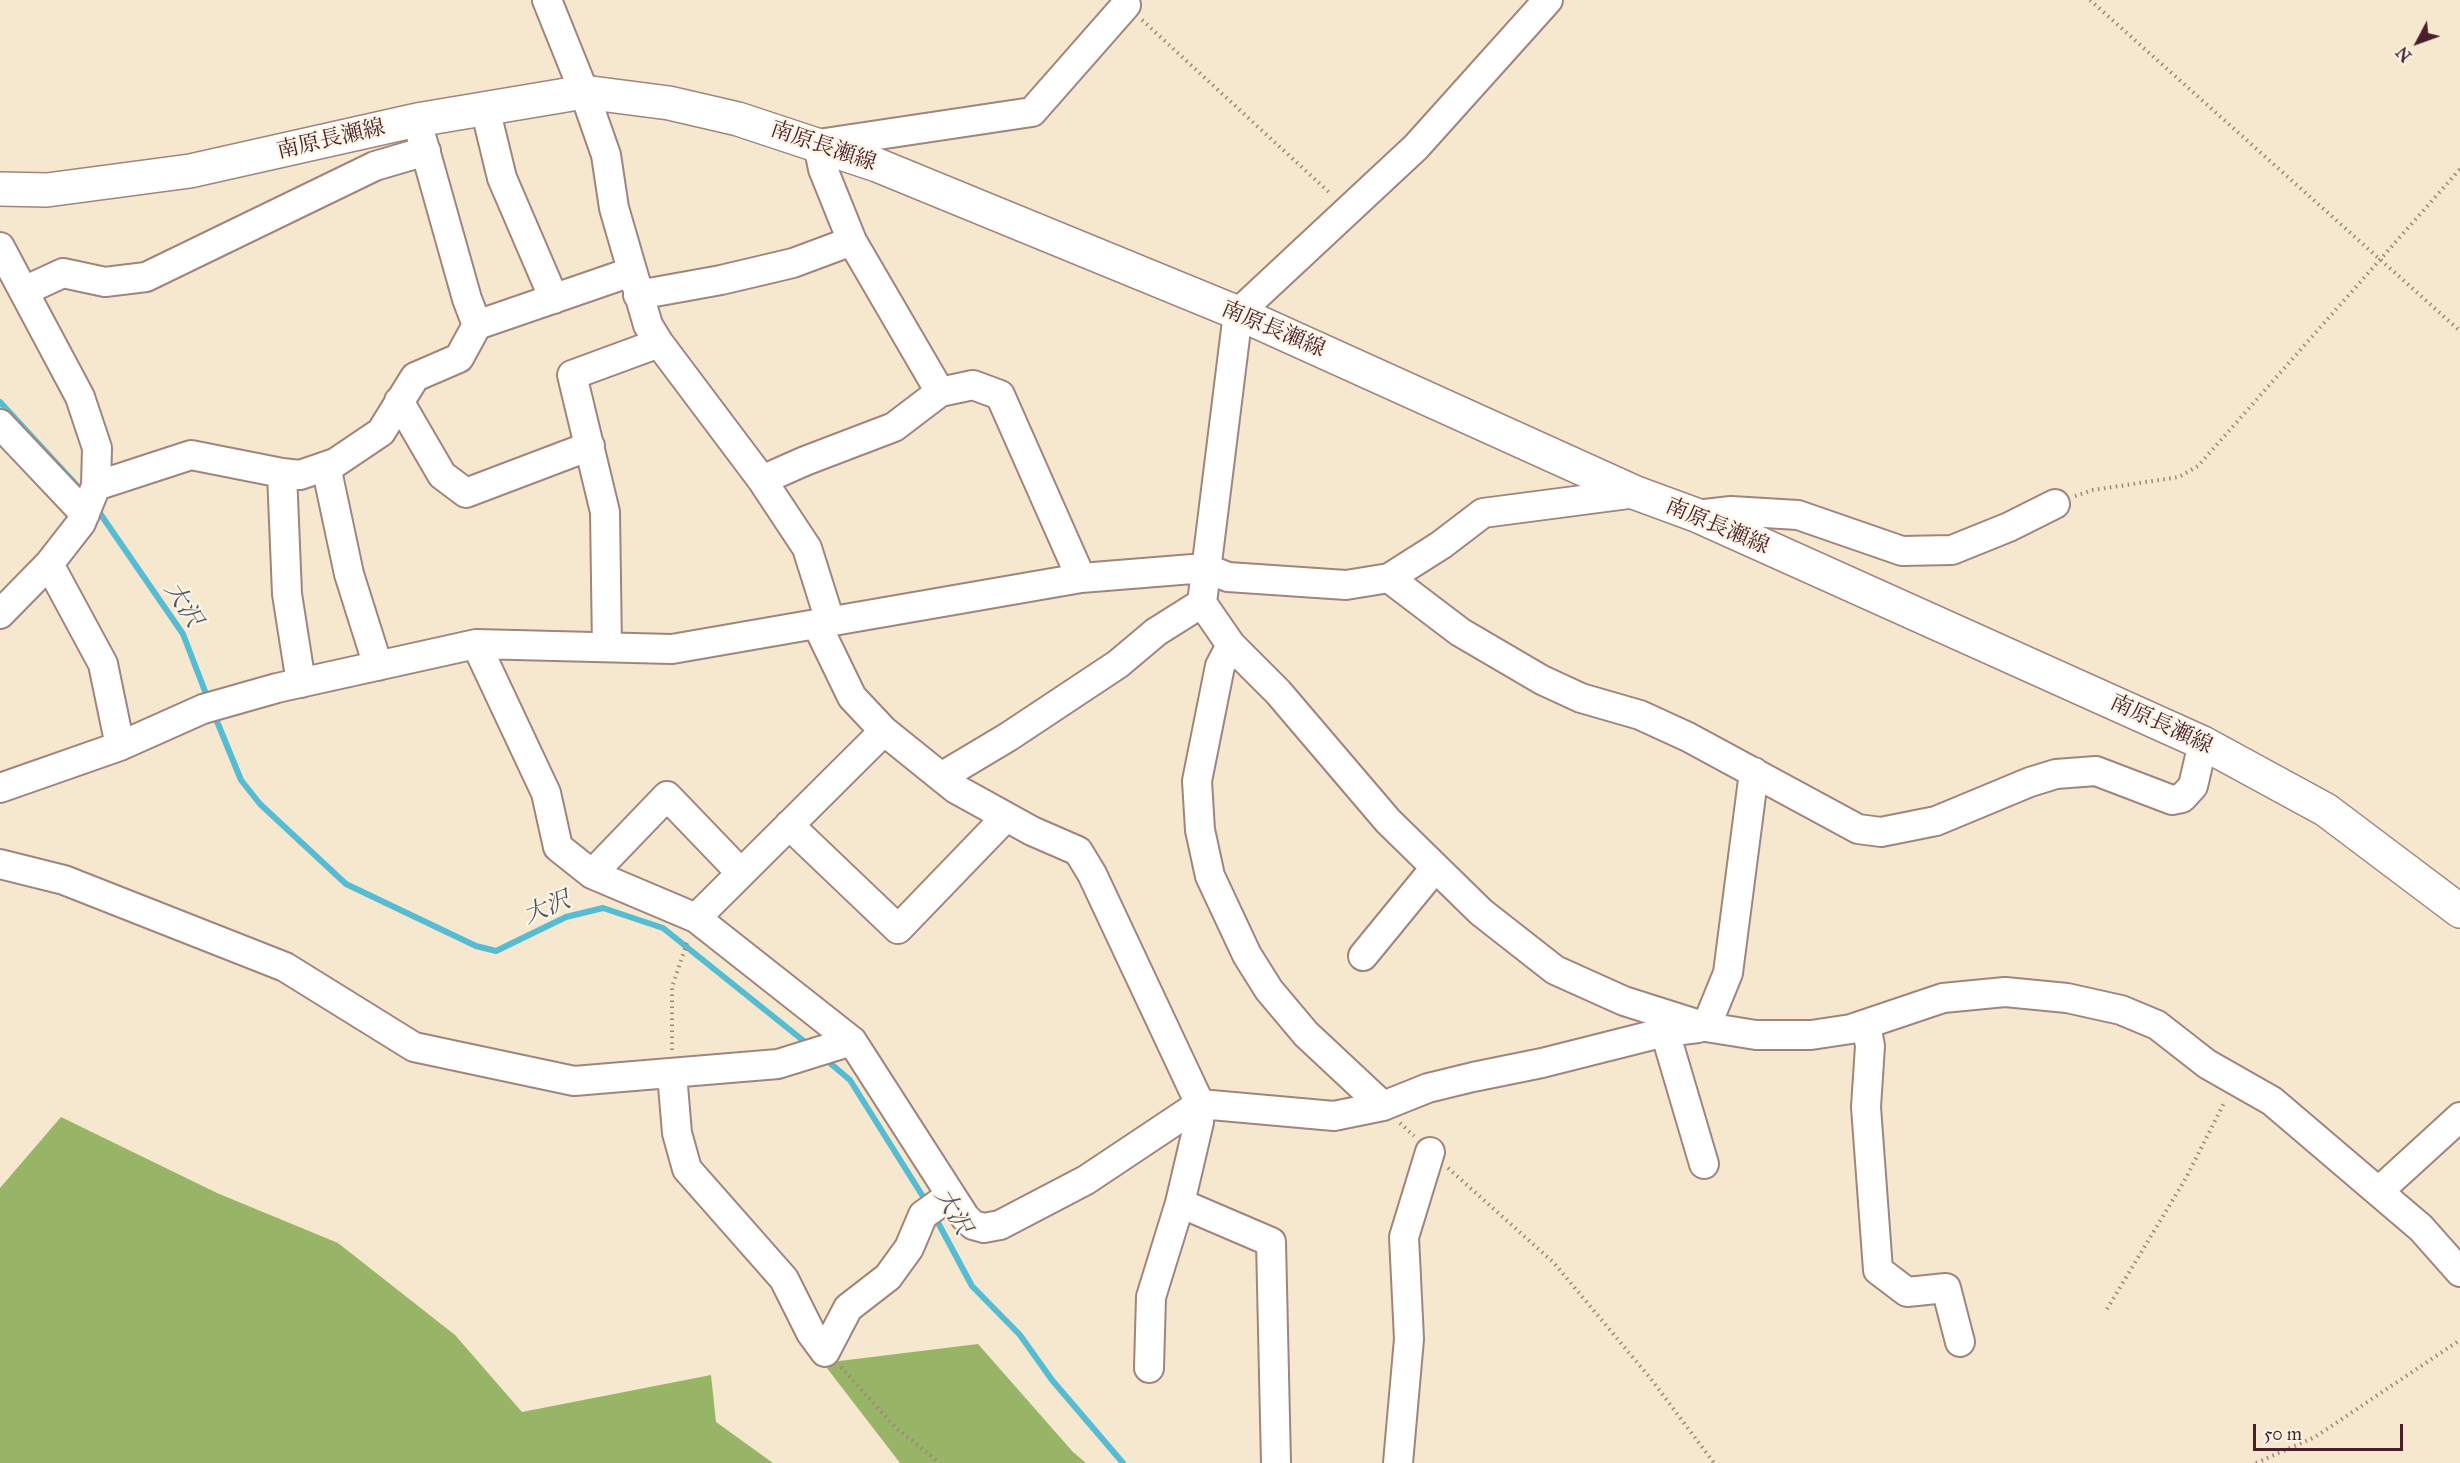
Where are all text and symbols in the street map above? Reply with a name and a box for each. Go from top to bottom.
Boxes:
north arrow [2388,12,2448,72]
text: N [2392,43,2416,65]
street label: 南原長瀬線 [274,115,388,165]
street label: 南原長瀬線 [767,117,879,177]
street label: 南原長瀬線 [1217,296,1329,364]
street label: 南原長瀬線 [1661,493,1773,561]
water label: 大沢 [157,577,207,633]
street label: 南原長瀬線 [2106,690,2216,760]
water label: 大沢 [519,887,575,931]
water label: 大沢 [928,1184,976,1240]
scale bar [2256,1412,2406,1450]
text: 50 m [2264,1423,2302,1445]

